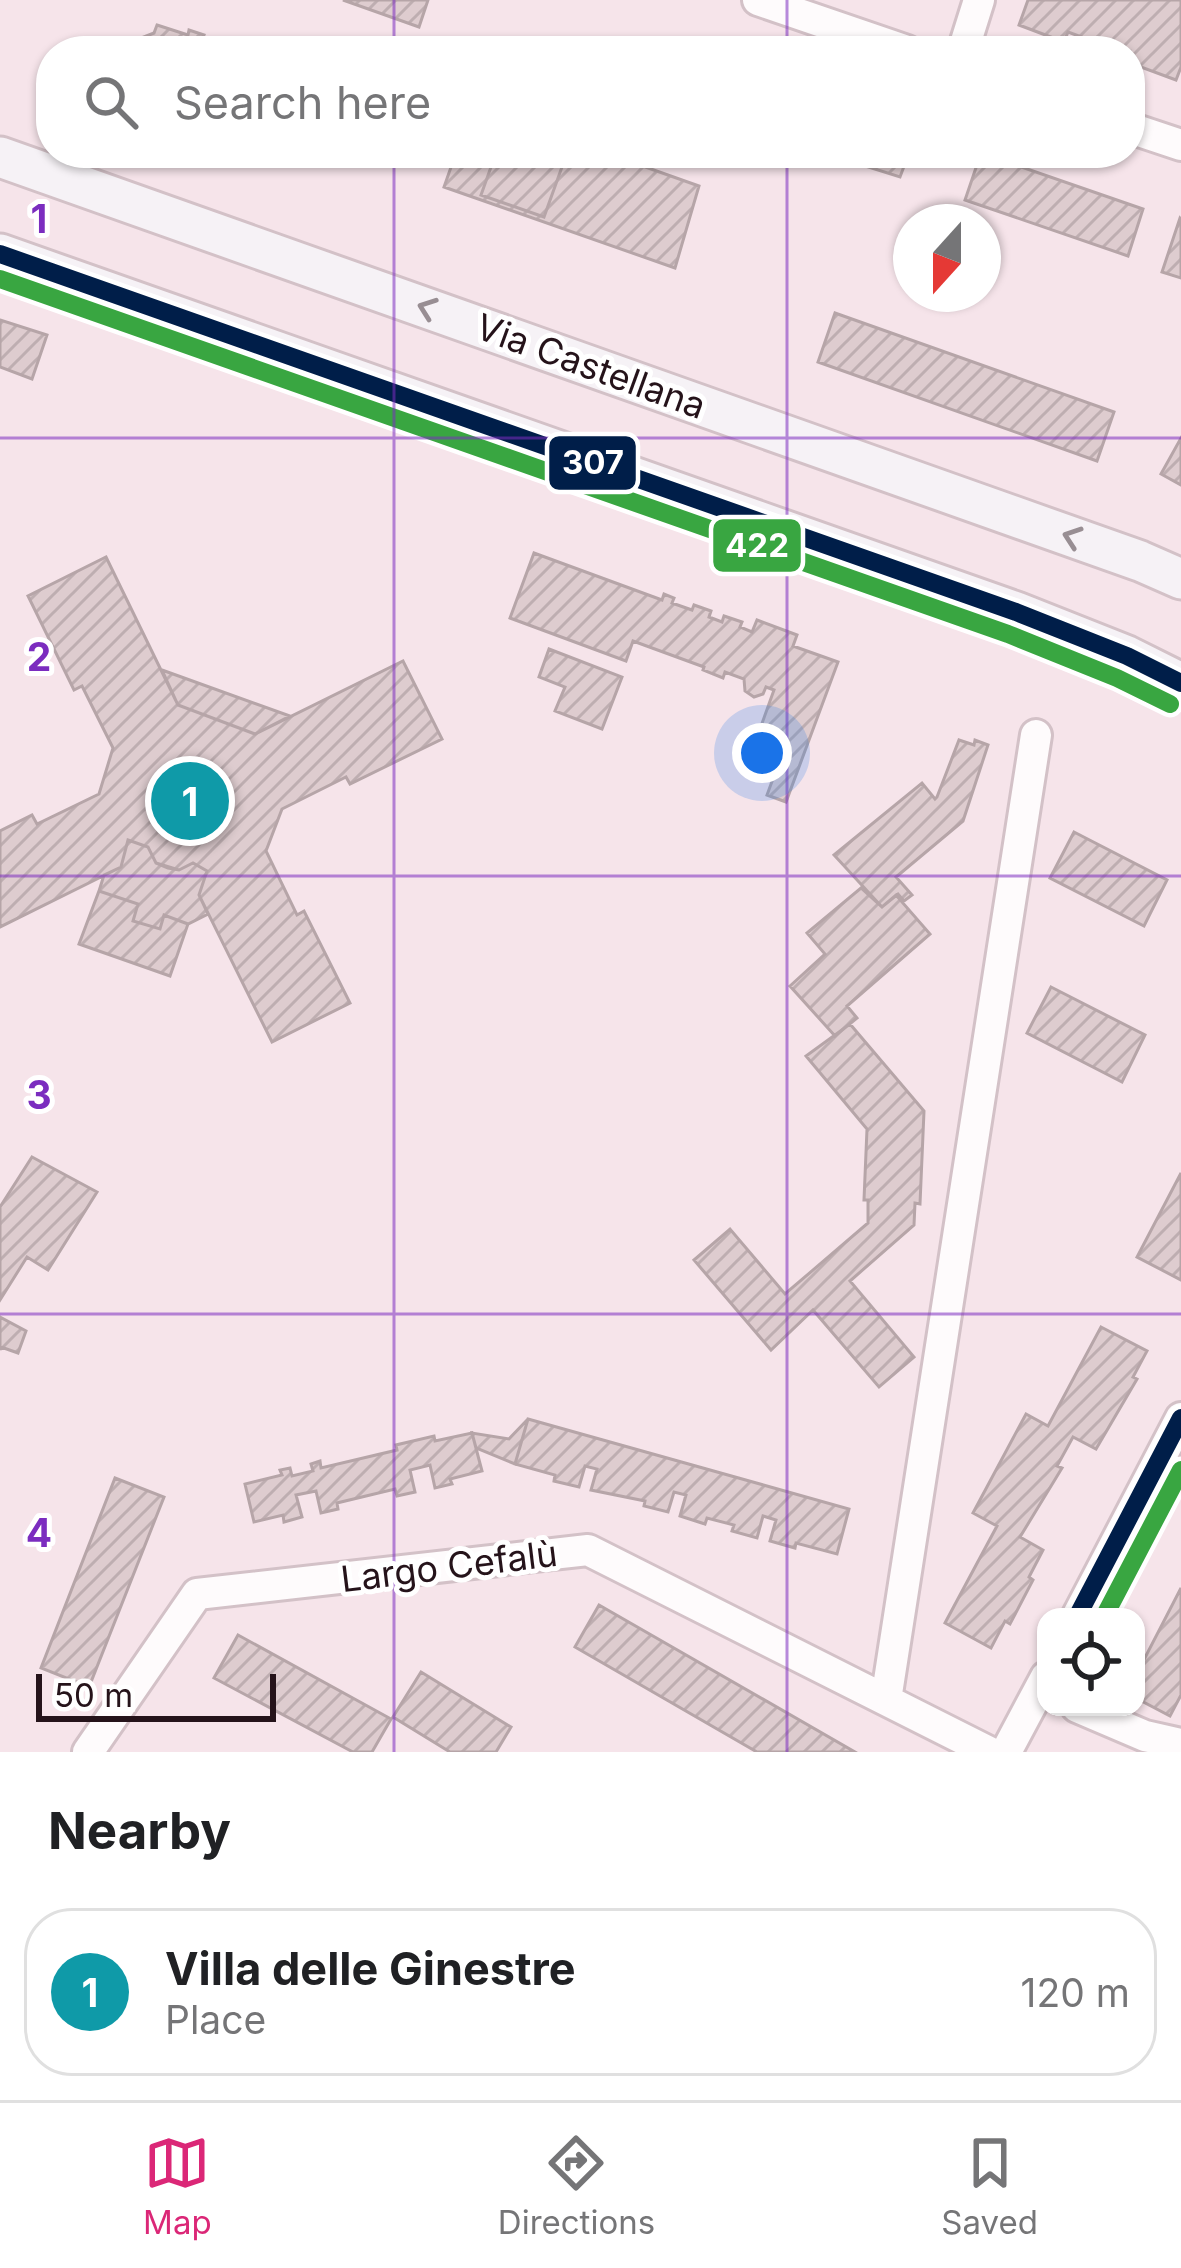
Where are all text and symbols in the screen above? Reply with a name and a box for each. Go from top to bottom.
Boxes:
search box [36,36,1145,168]
icon: search [78,69,144,135]
text: Search here [174,75,431,130]
text: 1 [31,195,47,242]
north arrow [893,204,1001,312]
one-way arrow [418,298,439,322]
street label: Via Castellana [470,304,712,428]
line badge: 307 [547,434,638,492]
text: 307 [562,442,624,482]
line badge: 422 [711,517,803,574]
text: 422 [725,525,789,565]
one-way arrow [1063,527,1084,551]
text: 2 [27,633,51,680]
your location [732,723,792,783]
pin: 1 [151,756,229,846]
text: 3 [26,1071,52,1118]
text: 4 [26,1509,52,1556]
street label: Largo Cefalù [338,1531,560,1601]
map controls [1037,1608,1145,1716]
button: locate [1037,1608,1145,1716]
scale bar [36,1668,276,1721]
text: 50 m [54,1675,133,1715]
text: Nearby [48,1800,231,1861]
text: Villa delle Ginestre [165,1941,576,1996]
text: 1 [82,1969,98,2016]
text: 120 m [1021,1969,1130,2016]
text: Place [165,1996,266,2043]
tab: Map [143,2130,212,2242]
tab: Directions [498,2130,655,2242]
tab: Saved [941,2130,1038,2242]

